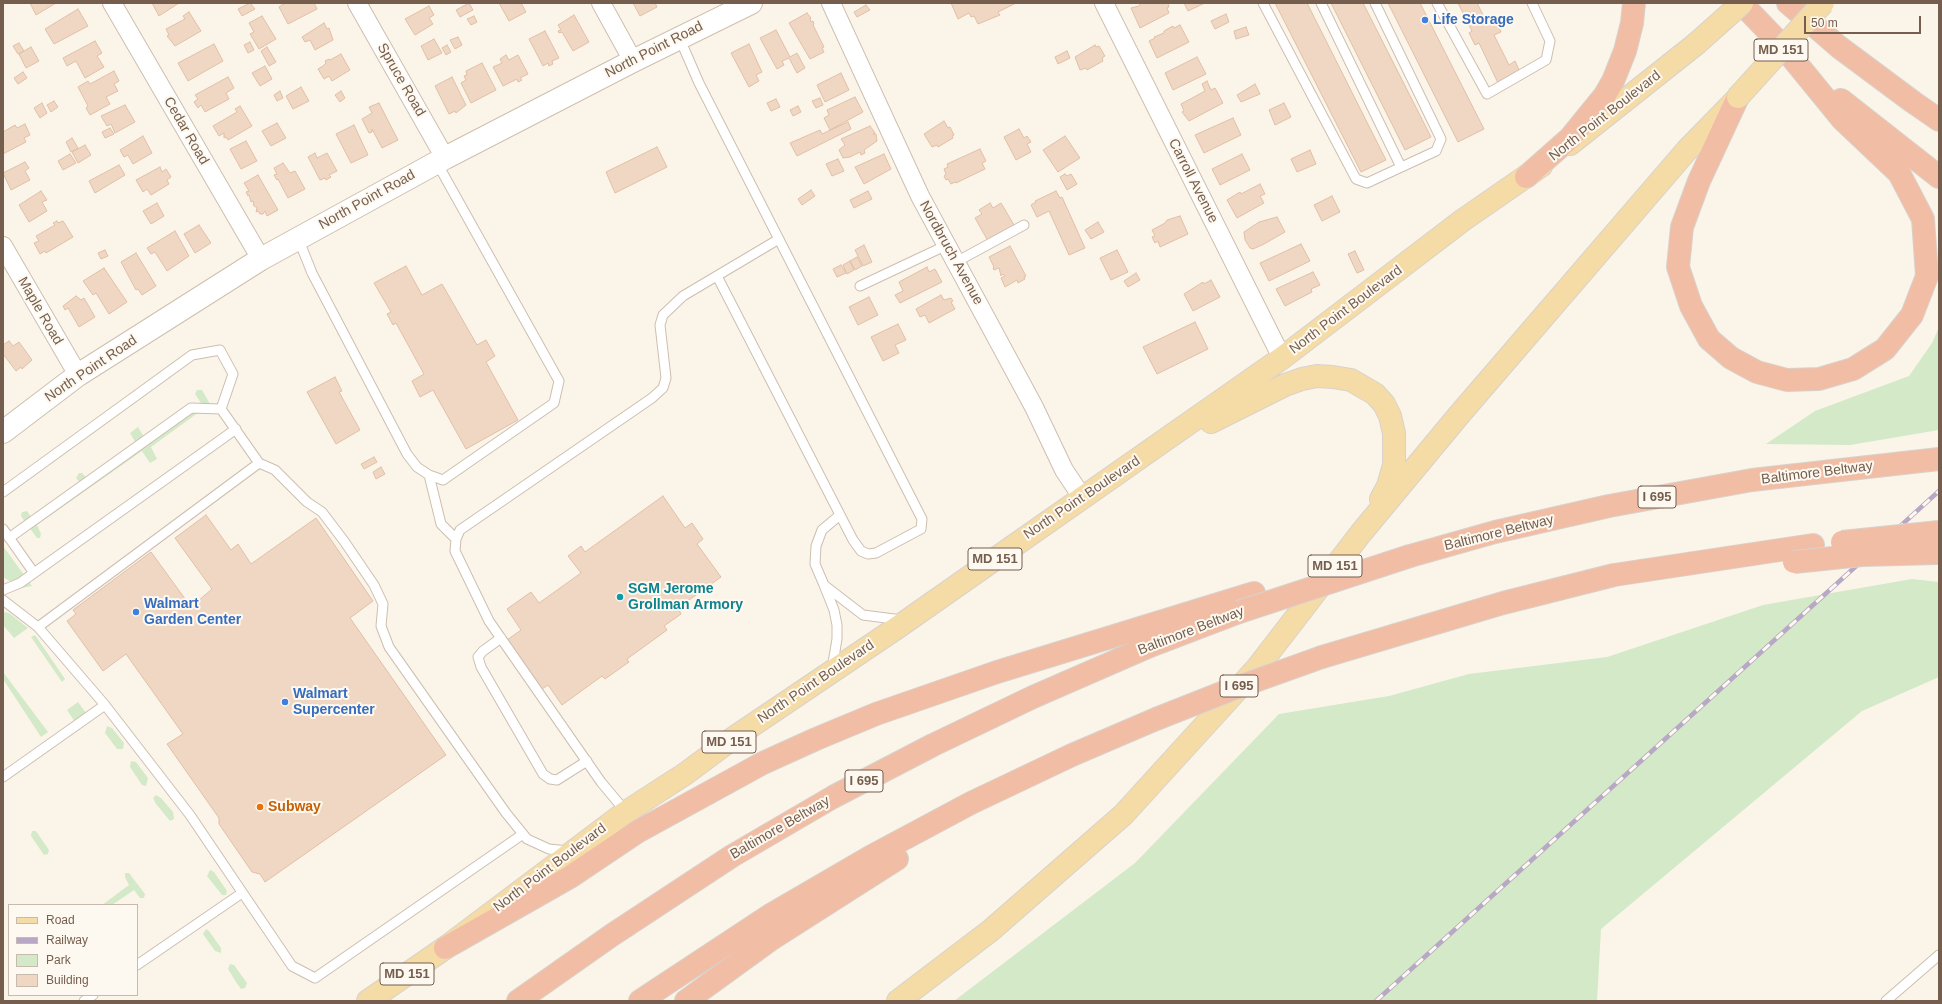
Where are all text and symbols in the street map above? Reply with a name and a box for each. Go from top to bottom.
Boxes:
scale bar [1806,8,1923,34]
place label: Life Storage [1433,12,1514,28]
marker: Life Storage [1420,15,1430,25]
text: 50 m [1811,16,1838,30]
street label: North Point Road [602,18,706,82]
road number: MD 151 [1754,39,1808,61]
street label: Spruce Road [373,40,429,120]
street label: North Point Boulevard [1546,67,1664,165]
street label: Cedar Road [160,94,212,168]
street label: Carroll Avenue [1165,136,1221,226]
street label: North Point Road [316,167,418,233]
street label: Nordbruch Avenue [915,198,987,308]
street label: North Point Boulevard [1286,262,1406,358]
street label: Maple Road [14,274,66,348]
street label: North Point Road [42,332,140,406]
street label: North Point Boulevard [1021,453,1143,543]
street label: Baltimore Beltway [1760,458,1874,488]
road number: I 695 [1638,486,1676,508]
street label: Baltimore Beltway [1443,511,1555,555]
road number: MD 151 [968,548,1022,570]
road number: MD 151 [1308,555,1362,577]
place label: SGM Jerome Grollman Armory [628,581,743,614]
marker: SGM Jerome Grollman Armory [615,592,625,602]
place label: Walmart Garden Center [144,596,241,628]
street label: Baltimore Beltway [1136,603,1246,659]
marker: Walmart Garden Center [131,607,141,617]
street label: North Point Boulevard [755,637,877,727]
road number: I 695 [1220,675,1258,697]
place label: Walmart Supercenter [293,686,375,718]
marker: Walmart Supercenter [280,697,290,707]
road number: MD 151 [702,731,756,753]
road number: I 695 [845,770,883,792]
street label: Baltimore Beltway [727,793,833,863]
place label: Subway [268,799,321,815]
marker: Subway [255,802,265,812]
street label: North Point Boulevard [490,820,610,916]
legend [8,904,138,996]
text: Road [46,913,75,927]
text: Railway [46,933,88,947]
text: Park [46,953,71,967]
road number: MD 151 [380,963,434,985]
text: Building [46,973,89,987]

